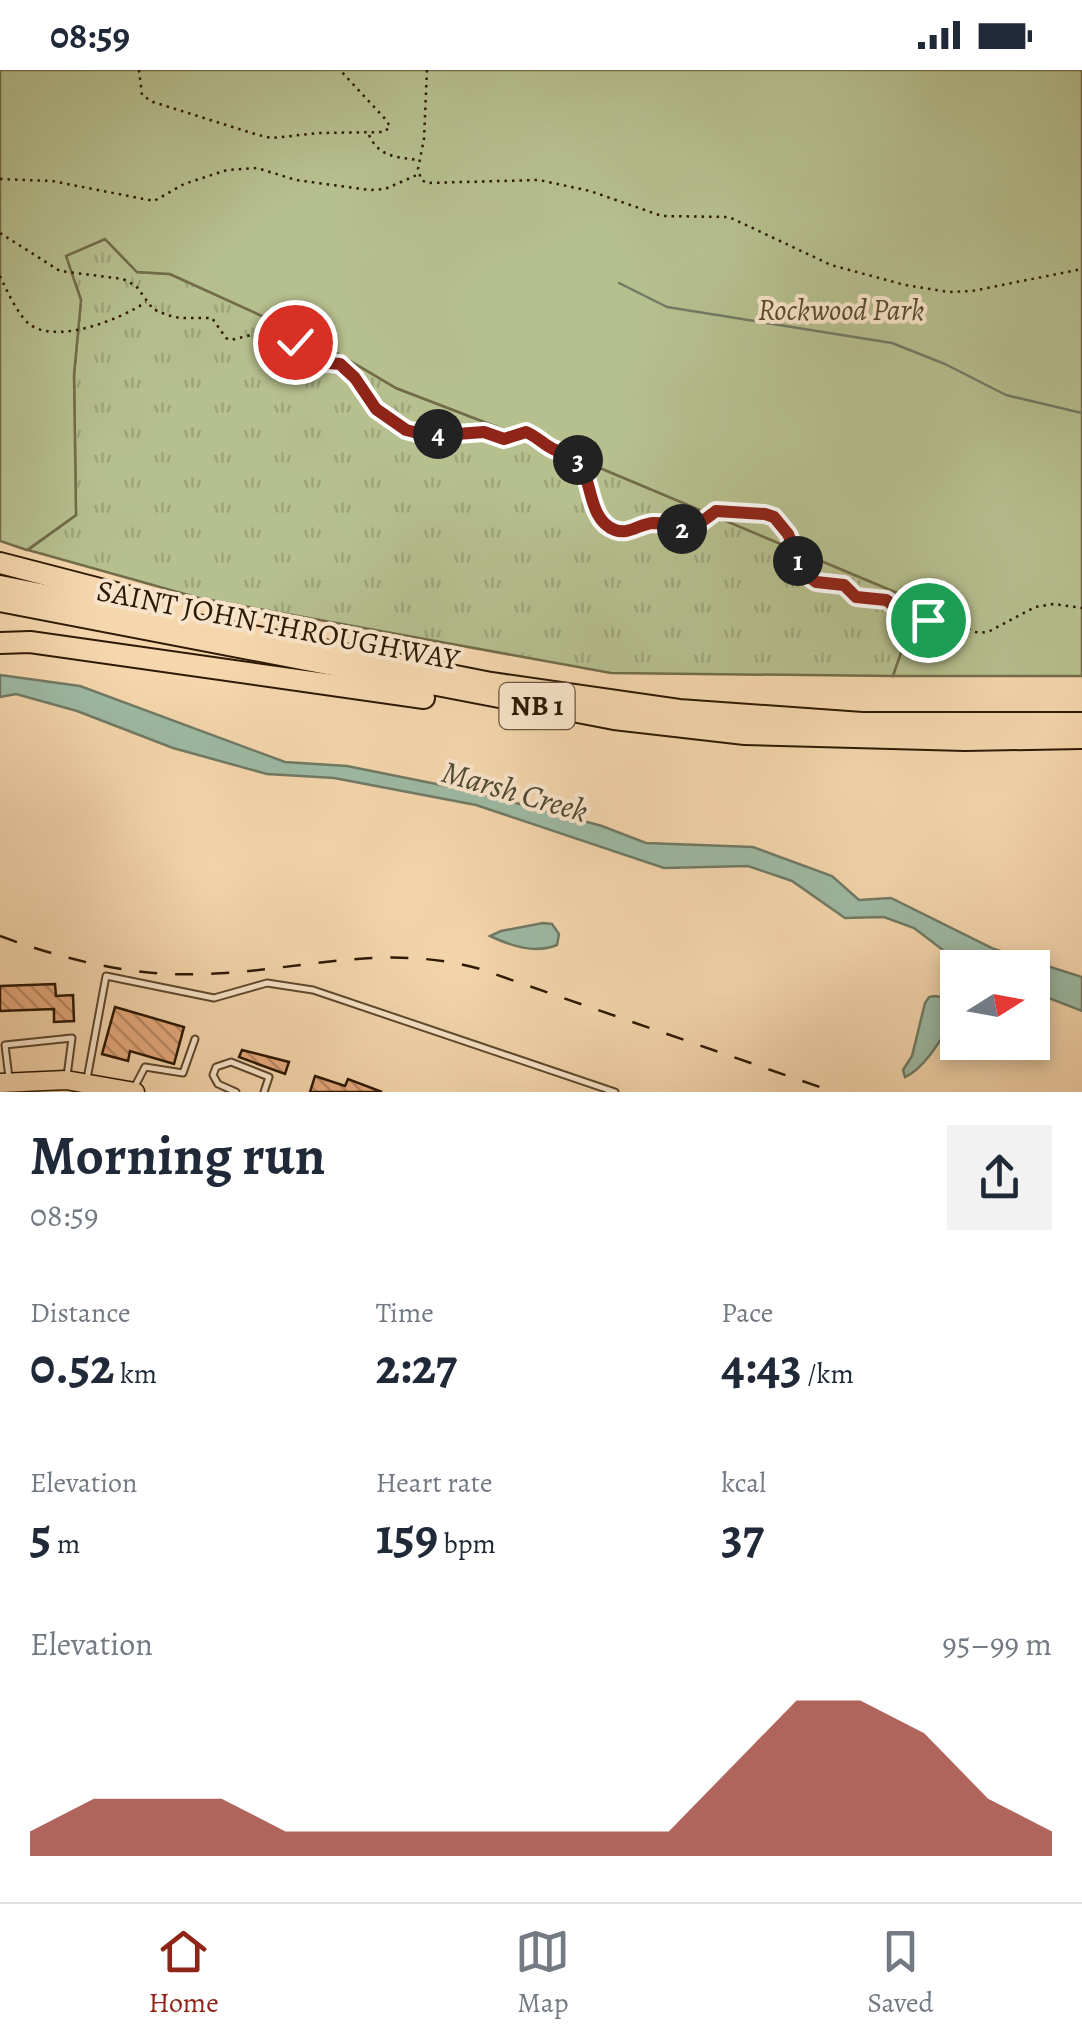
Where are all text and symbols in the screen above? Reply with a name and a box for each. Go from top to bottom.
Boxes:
text: 08:59 [50,9,130,61]
park label: Rockwood Park [758,290,924,330]
pin [253,300,338,385]
icon: check [268,315,323,370]
pin: 4 [413,409,463,459]
text: 4 [431,415,445,453]
pin: 3 [553,435,603,485]
text: 3 [572,441,584,479]
pin: 2 [657,504,707,554]
text: 2 [675,510,689,548]
pin: 1 [773,536,823,586]
text: 1 [793,542,803,580]
street label: SAINT JOHN THROUGHWAY [93,570,463,680]
pin [886,578,971,663]
icon: arrive [901,593,956,648]
road number: NB 1 [500,683,574,729]
water label: Marsh Creek [437,749,593,833]
north arrow [940,950,1050,1060]
map controls [940,950,1050,1060]
text: Morning run [30,1118,325,1193]
button: share [947,1125,1052,1230]
text: 08:59 [30,1193,99,1237]
text: Distance [30,1294,130,1332]
text: Time [376,1294,434,1332]
text: Pace [721,1294,773,1332]
text: 0.52 [30,1332,114,1400]
text: 2:27 [376,1332,457,1400]
text: 4:43 [721,1332,802,1400]
text: km [114,1355,157,1393]
text: /km [802,1355,854,1393]
text: Elevation [30,1464,137,1502]
text: Heart rate [376,1464,493,1502]
text: kcal [721,1464,766,1502]
text: 5 [30,1502,51,1570]
text: 159 [376,1502,438,1570]
text: 37 [721,1502,764,1570]
text: m [51,1525,80,1563]
text: bpm [438,1525,496,1563]
text: Elevation [30,1622,153,1666]
text: 95–99 m [942,1622,1052,1666]
tab: Home [148,1924,219,2022]
tab: Map [515,1924,570,2022]
tab: Saved [867,1924,934,2022]

